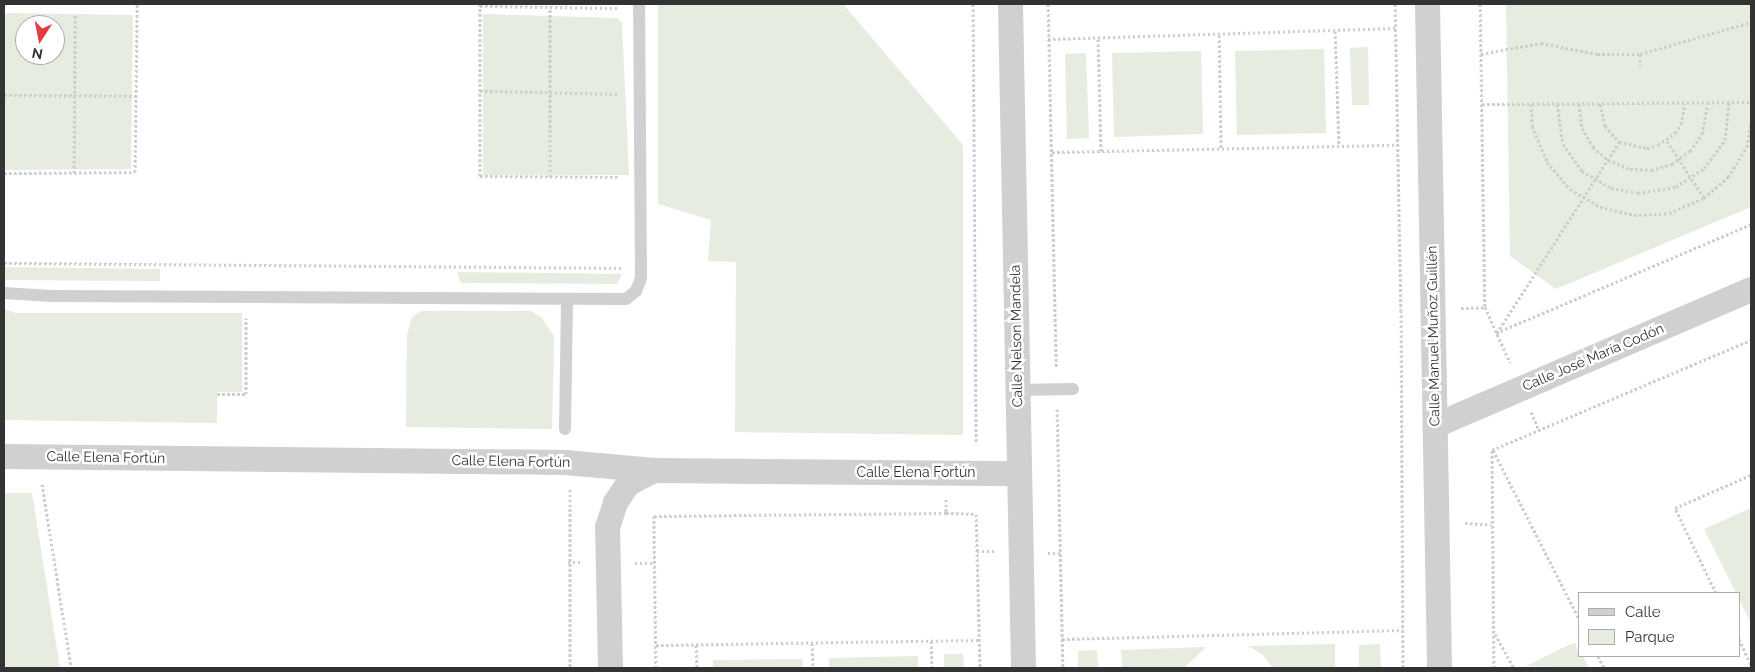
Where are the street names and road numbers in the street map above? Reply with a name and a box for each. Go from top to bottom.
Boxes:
street label: Calle Manuel Muñoz Guillén [1423,245,1443,427]
street label: Calle Nelson Mandela [1006,265,1026,407]
street label: Calle José María Codón [1520,320,1666,394]
street label: Calle Elena Fortún [46,448,166,466]
street label: Calle Elena Fortún [451,452,571,470]
street label: Calle Elena Fortún [857,464,975,480]

